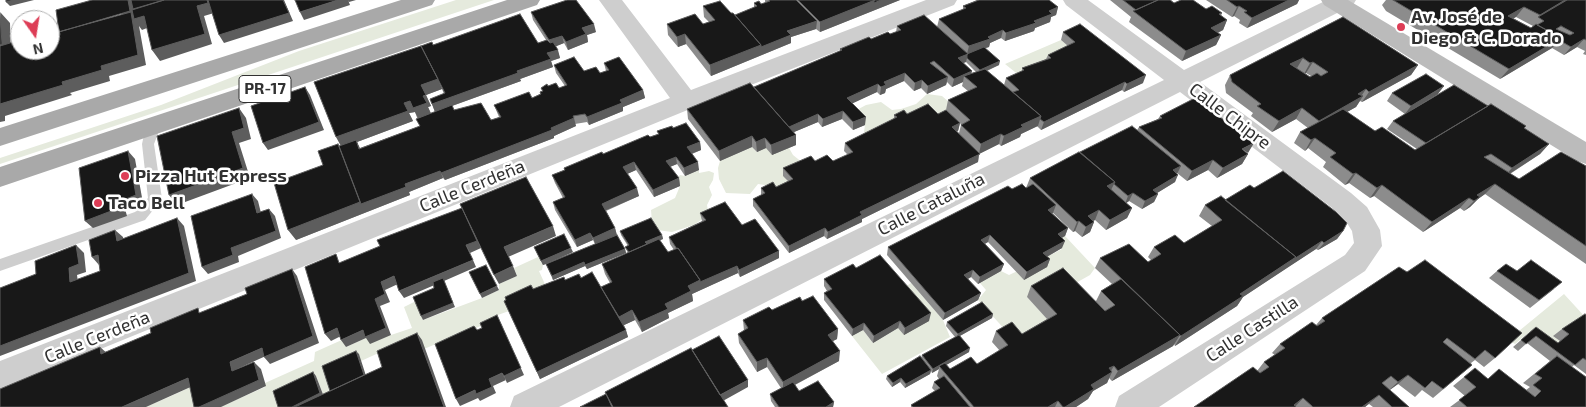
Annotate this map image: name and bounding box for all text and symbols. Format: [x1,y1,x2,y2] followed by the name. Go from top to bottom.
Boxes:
[1411,6,1562,48] place label: Av. José de Diego & C. Dorado
[10,10,60,60] north arrow
[1395,21,1407,33] marker: Av. José de Diego & C. Dorado
[31,40,45,59] text: N
[239,76,291,102] road number: PR-17
[1185,78,1275,154] street label: Calle Chipre
[416,155,528,217] street label: Calle Cerdeña
[135,165,287,187] place label: Pizza Hut Express
[874,168,988,240] street label: Calle Cataluña
[119,170,131,182] marker: Pizza Hut Express
[108,192,185,214] place label: Taco Bell
[92,197,104,209] marker: Taco Bell
[1202,291,1302,367] street label: Calle Castilla
[41,306,153,368] street label: Calle Cerdeña

